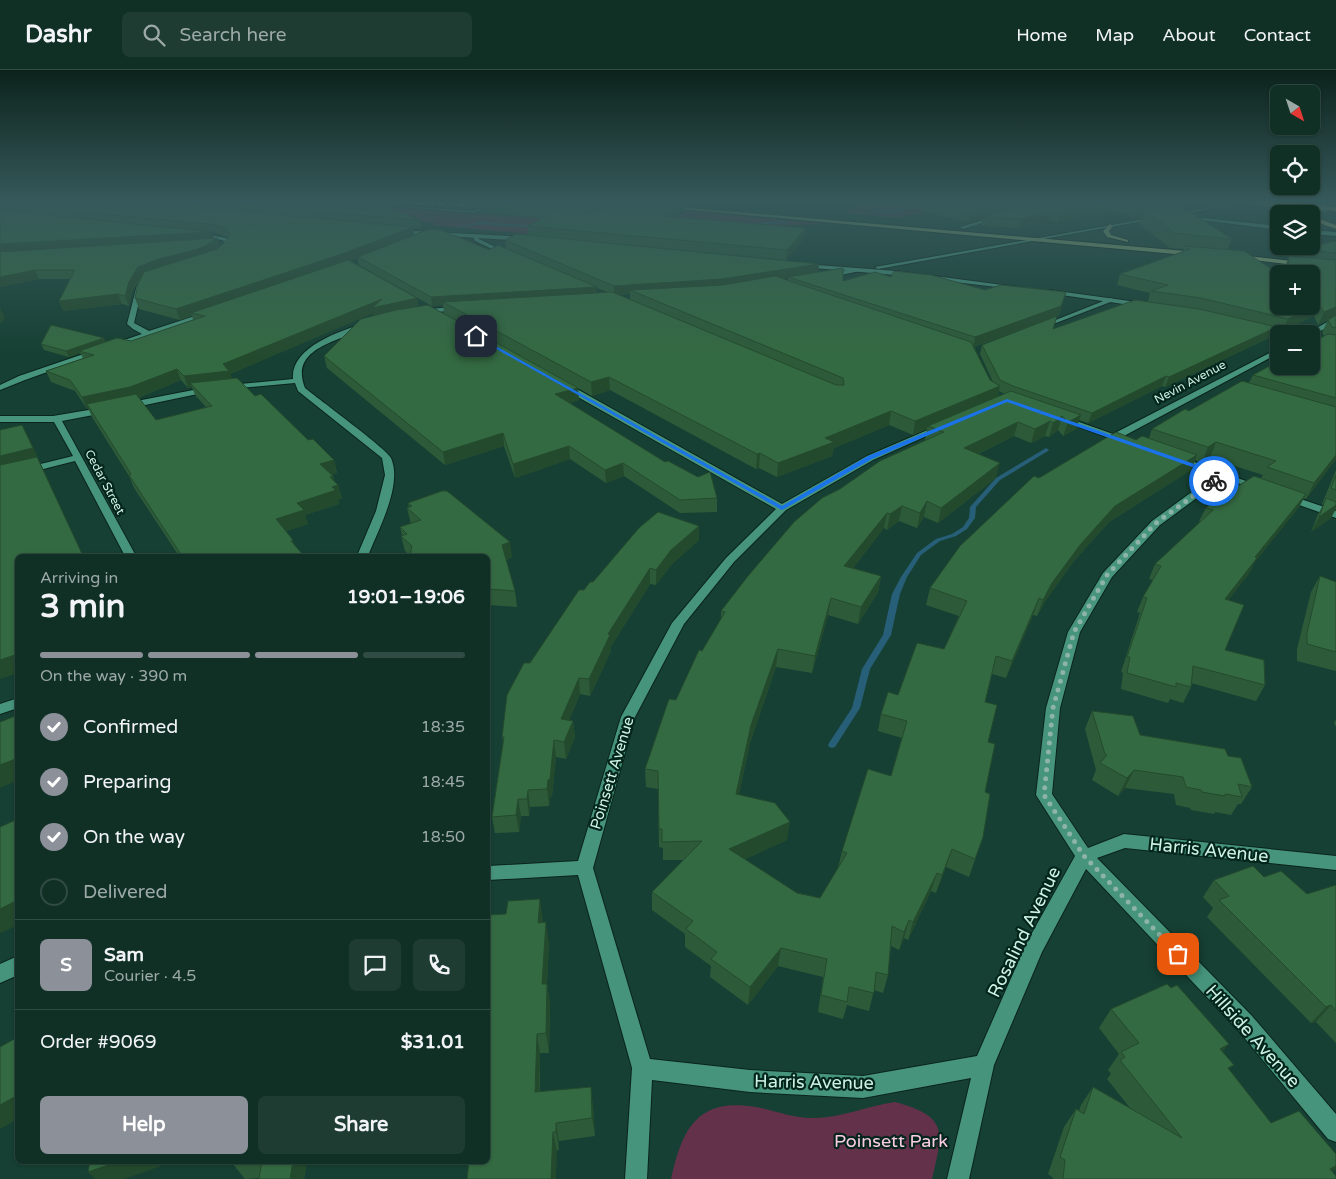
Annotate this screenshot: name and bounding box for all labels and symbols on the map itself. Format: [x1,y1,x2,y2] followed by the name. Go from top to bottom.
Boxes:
[1270,85,1320,135] north arrow
[455,315,497,357] pin
[1152,357,1228,407] street label: Nevin Avenue
[82,447,128,517] street label: Cedar Street
[1189,456,1239,506] courier
[586,715,638,831] street label: Poinsett Avenue
[1148,833,1270,867] street label: Harris Avenue
[983,863,1065,1001] street label: Rosalind Avenue
[1157,933,1199,975] pin
[1201,980,1305,1092] street label: Hillside Avenue
[754,1070,874,1094] street label: Harris Avenue
[834,1130,948,1152] park label: Poinsett Park

